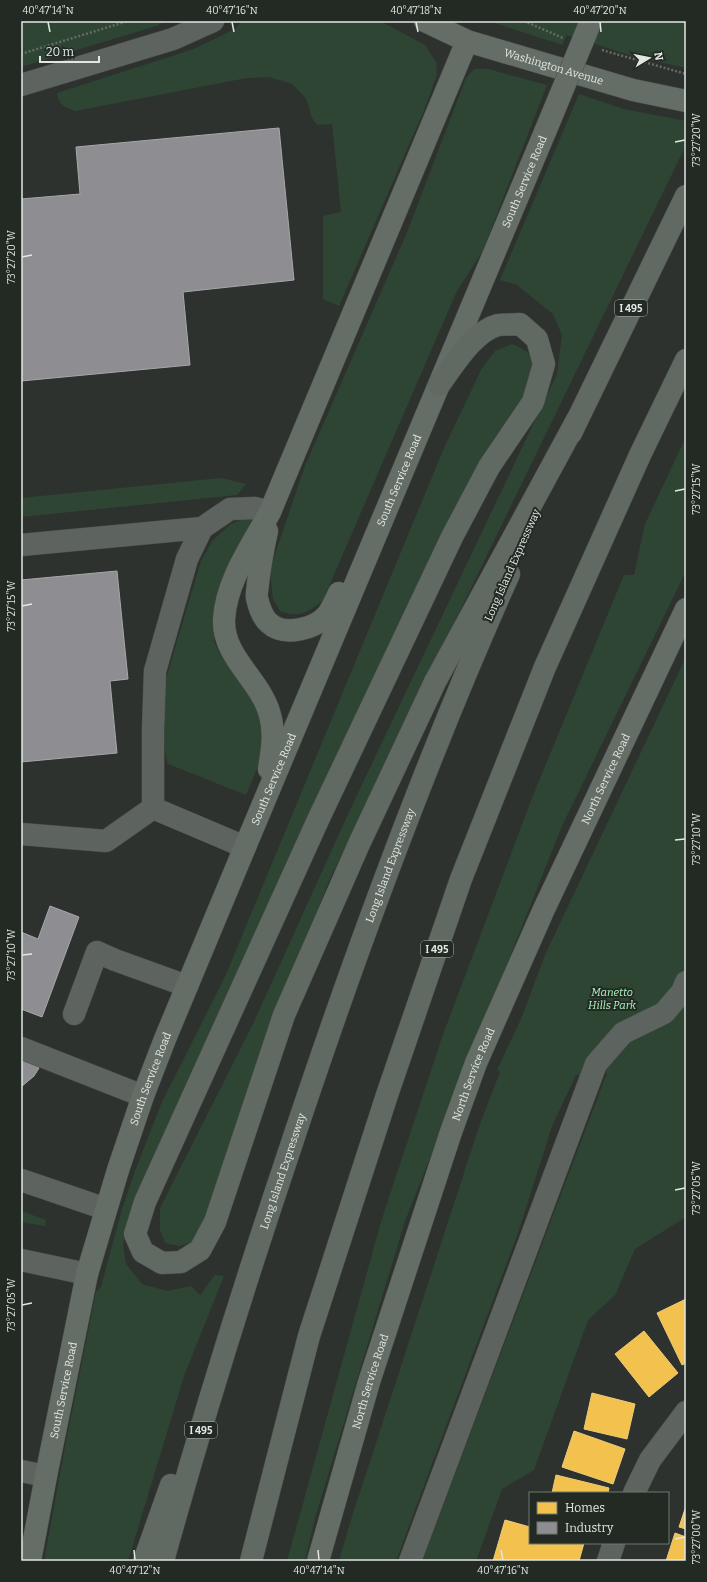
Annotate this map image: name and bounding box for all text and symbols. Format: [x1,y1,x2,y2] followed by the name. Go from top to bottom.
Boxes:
[22,5,74,17] text: 40°47'14"N
[206,5,258,17] text: 40°47'16"N
[390,5,442,17] text: 40°47'18"N
[573,5,627,17] text: 40°47'20"N
[40,38,99,64] scale bar
[629,38,669,78] north arrow
[46,45,75,59] text: 20 m
[502,46,605,88] street label: Washington Avenue
[651,51,666,62] text: N
[691,112,703,167] text: 73°27'20"W
[500,133,550,230] street label: South Service Road
[6,229,18,284] text: 73°27'20"W
[615,300,647,316] road number: I 495
[374,432,425,528] street label: South Service Road
[691,463,703,515] text: 73°27'15"W
[482,507,543,623] street label: Long Island Expressway
[6,580,18,632] text: 73°27'15"W
[249,731,299,827] street label: South Service Road
[579,731,633,826] street label: North Service Road
[363,806,418,925] street label: Long Island Expressway
[691,812,703,865] text: 73°27'10"W
[6,928,18,981] text: 73°27'10"W
[421,941,453,957] road number: I 495
[588,986,637,1012] park label: Manetto Hills Park
[450,1026,498,1123] street label: North Service Road
[128,1030,174,1127] street label: South Service Road
[258,1111,309,1231] street label: Long Island Expressway
[691,1160,703,1215] text: 73°27'05"W
[6,1277,18,1332] text: 73°27'05"W
[350,1332,391,1431] street label: North Service Road
[48,1340,80,1440] street label: South Service Road
[185,1422,217,1438] road number: I 495
[529,1492,669,1544] legend
[565,1501,605,1515] text: Homes
[691,1509,703,1564] text: 73°27'00"W
[565,1521,614,1535] text: Industry
[110,1565,160,1577] text: 40°47'12"N
[293,1565,345,1577] text: 40°47'14"N
[477,1565,529,1577] text: 40°47'16"N

